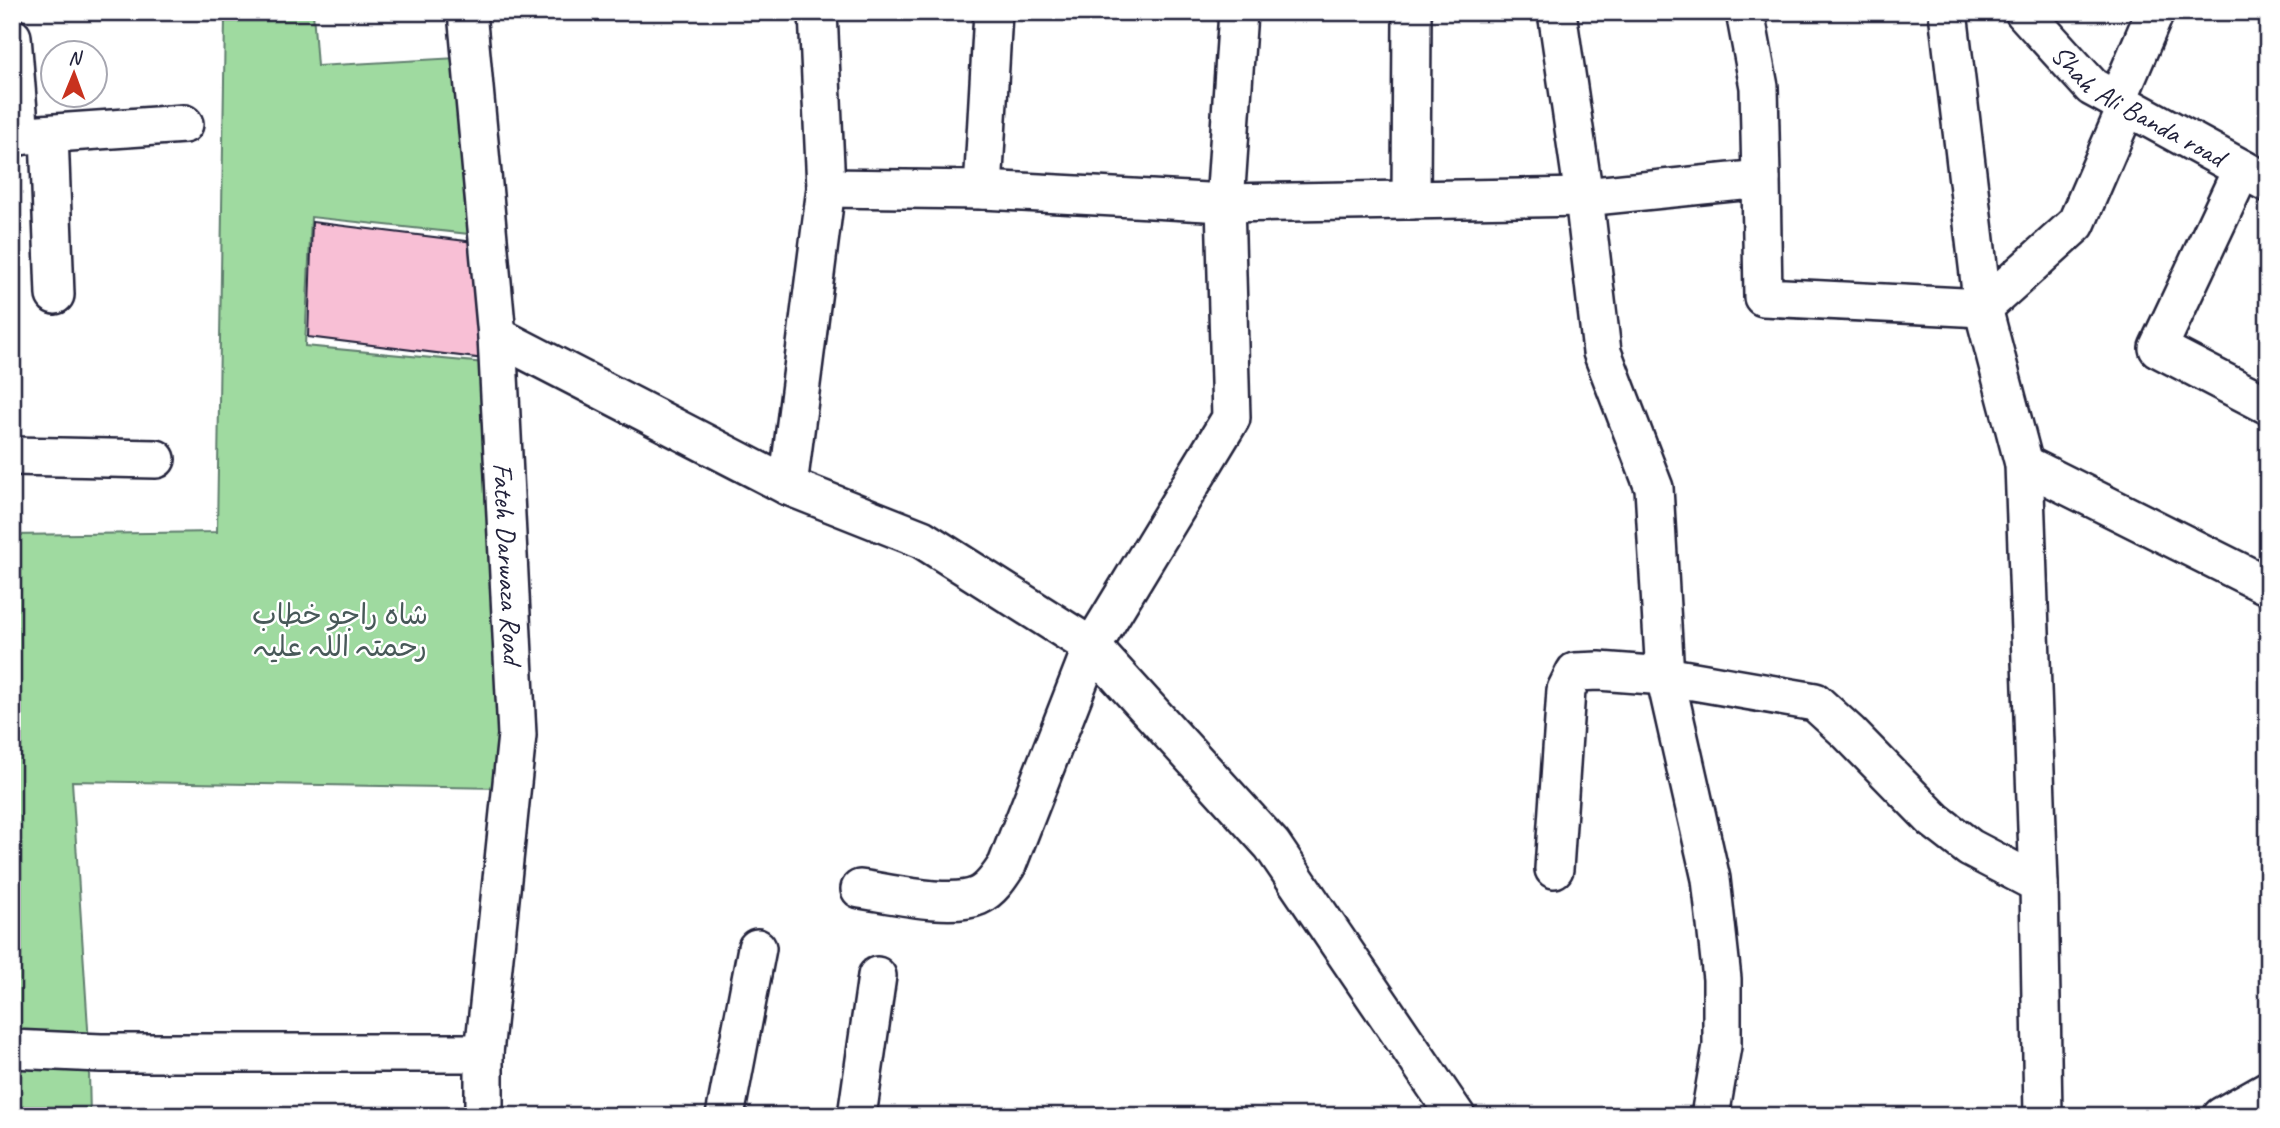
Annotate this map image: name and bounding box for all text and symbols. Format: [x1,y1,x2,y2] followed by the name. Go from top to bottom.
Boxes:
[2044,37,2235,176] street label: Shah Ali Banda road
[38,38,108,108] north arrow
[68,46,84,70] text: N
[485,462,531,669] street label: Fateh Darwaza Road
[252,597,428,664] park label: شاہ راجو خطاب رحمتہ اللہ علیہ

